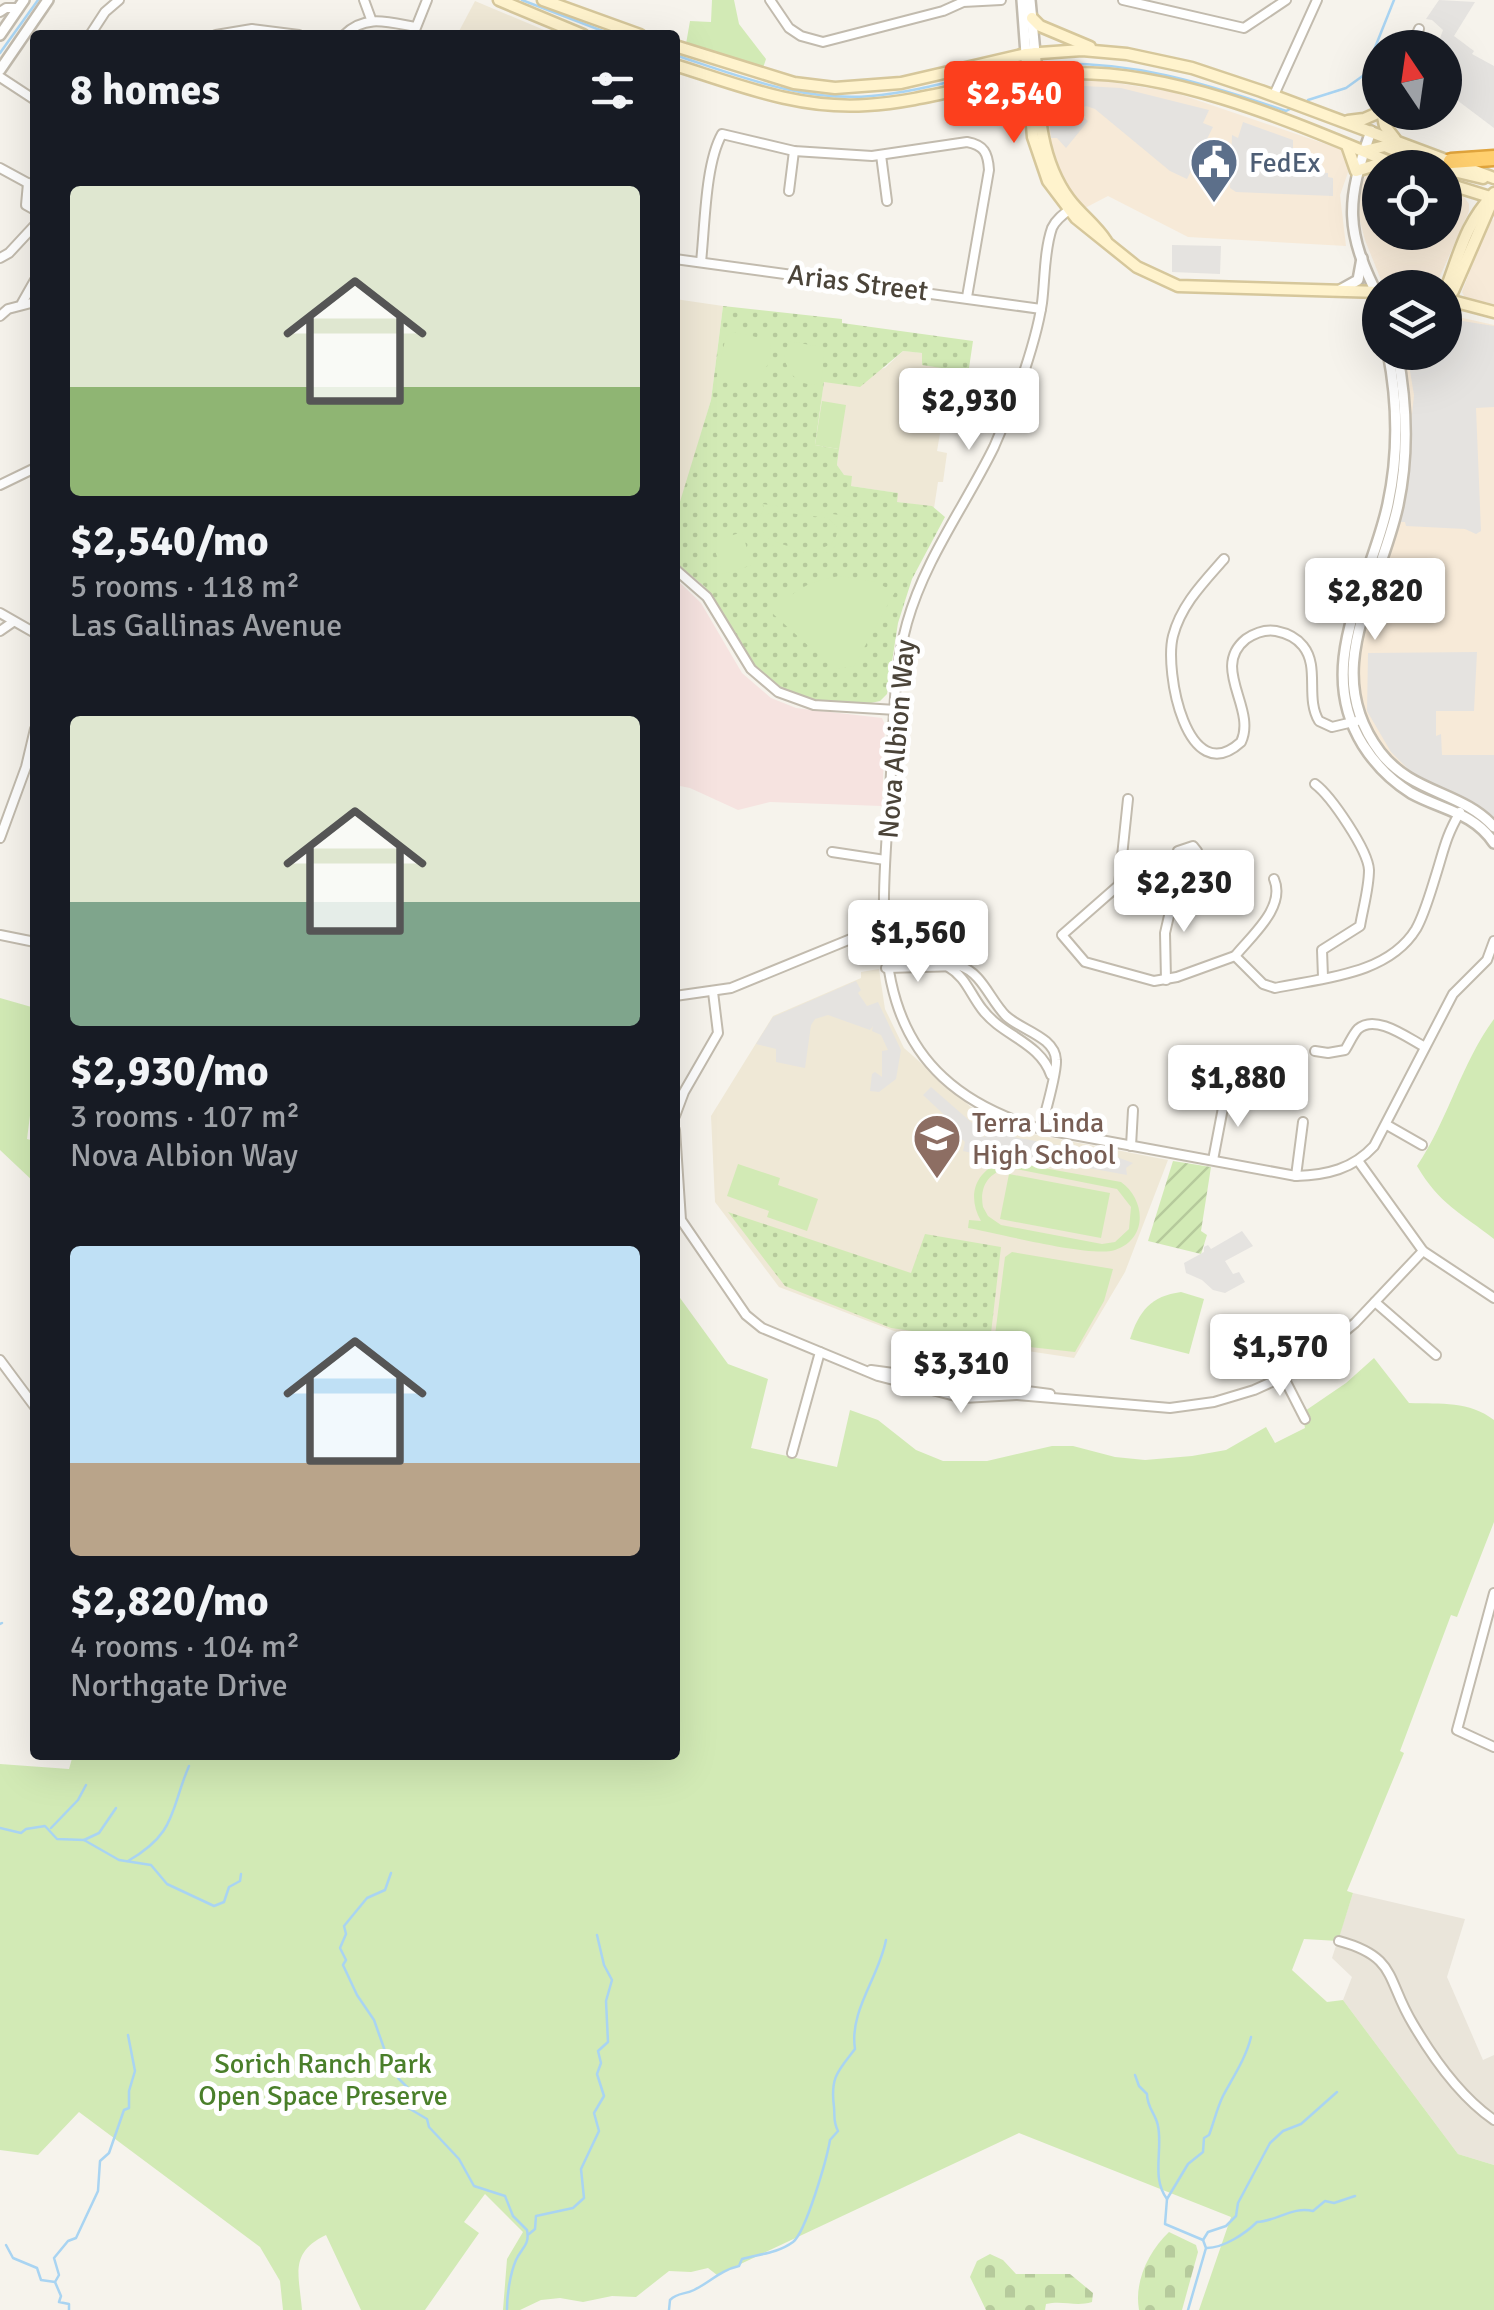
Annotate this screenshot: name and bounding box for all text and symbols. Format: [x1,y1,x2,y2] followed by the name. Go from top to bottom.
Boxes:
[1362,30,1462,130] north arrow
[1362,30,1462,370] map controls
[933,61,1095,146] pin: $2,540
[585,63,640,118] icon: filters
[70,65,220,116] text: 8 homes
[966,74,1062,113] text: $2,540
[1188,136,1240,204] public building icon: FedEx
[1249,146,1321,180] place label: FedEx
[1362,150,1462,250] button: locate
[265,251,445,431] icon: home
[786,258,930,308] street label: Arias Street
[1362,270,1462,370] button: layers
[888,368,1050,453] pin: $2,930
[921,381,1017,420] text: $2,930
[70,516,269,567] text: $2,540/mo
[1294,558,1456,643] pin: $2,820
[70,567,300,606] text: 5 rooms · 118 m²
[1327,571,1423,610] text: $2,820
[70,606,342,645] text: Las Gallinas Avenue
[871,638,923,840] street label: Nova Albion Way
[265,781,445,961] icon: home
[1103,850,1265,935] pin: $2,230
[1136,863,1232,902] text: $2,230
[837,900,999,985] pin: $1,560
[870,913,966,952] text: $1,560
[1157,1045,1319,1130] pin: $1,880
[70,1046,269,1097] text: $2,930/mo
[1190,1058,1286,1097] text: $1,880
[70,1097,300,1136] text: 3 rooms · 107 m²
[972,1106,1116,1172] place label: Terra Linda High School
[911,1112,963,1180] school or university icon: Terra Linda High School
[70,1136,298,1175] text: Nova Albion Way
[265,1311,445,1491] icon: home
[1199,1314,1361,1399] pin: $1,570
[1232,1327,1328,1366] text: $1,570
[880,1331,1042,1416] pin: $3,310
[913,1344,1009,1383] text: $3,310
[70,1576,269,1627] text: $2,820/mo
[70,1627,300,1666] text: 4 rooms · 104 m²
[70,1666,288,1705] text: Northgate Drive
[198,2047,448,2113] park label: Sorich Ranch Park Open Space Preserve

